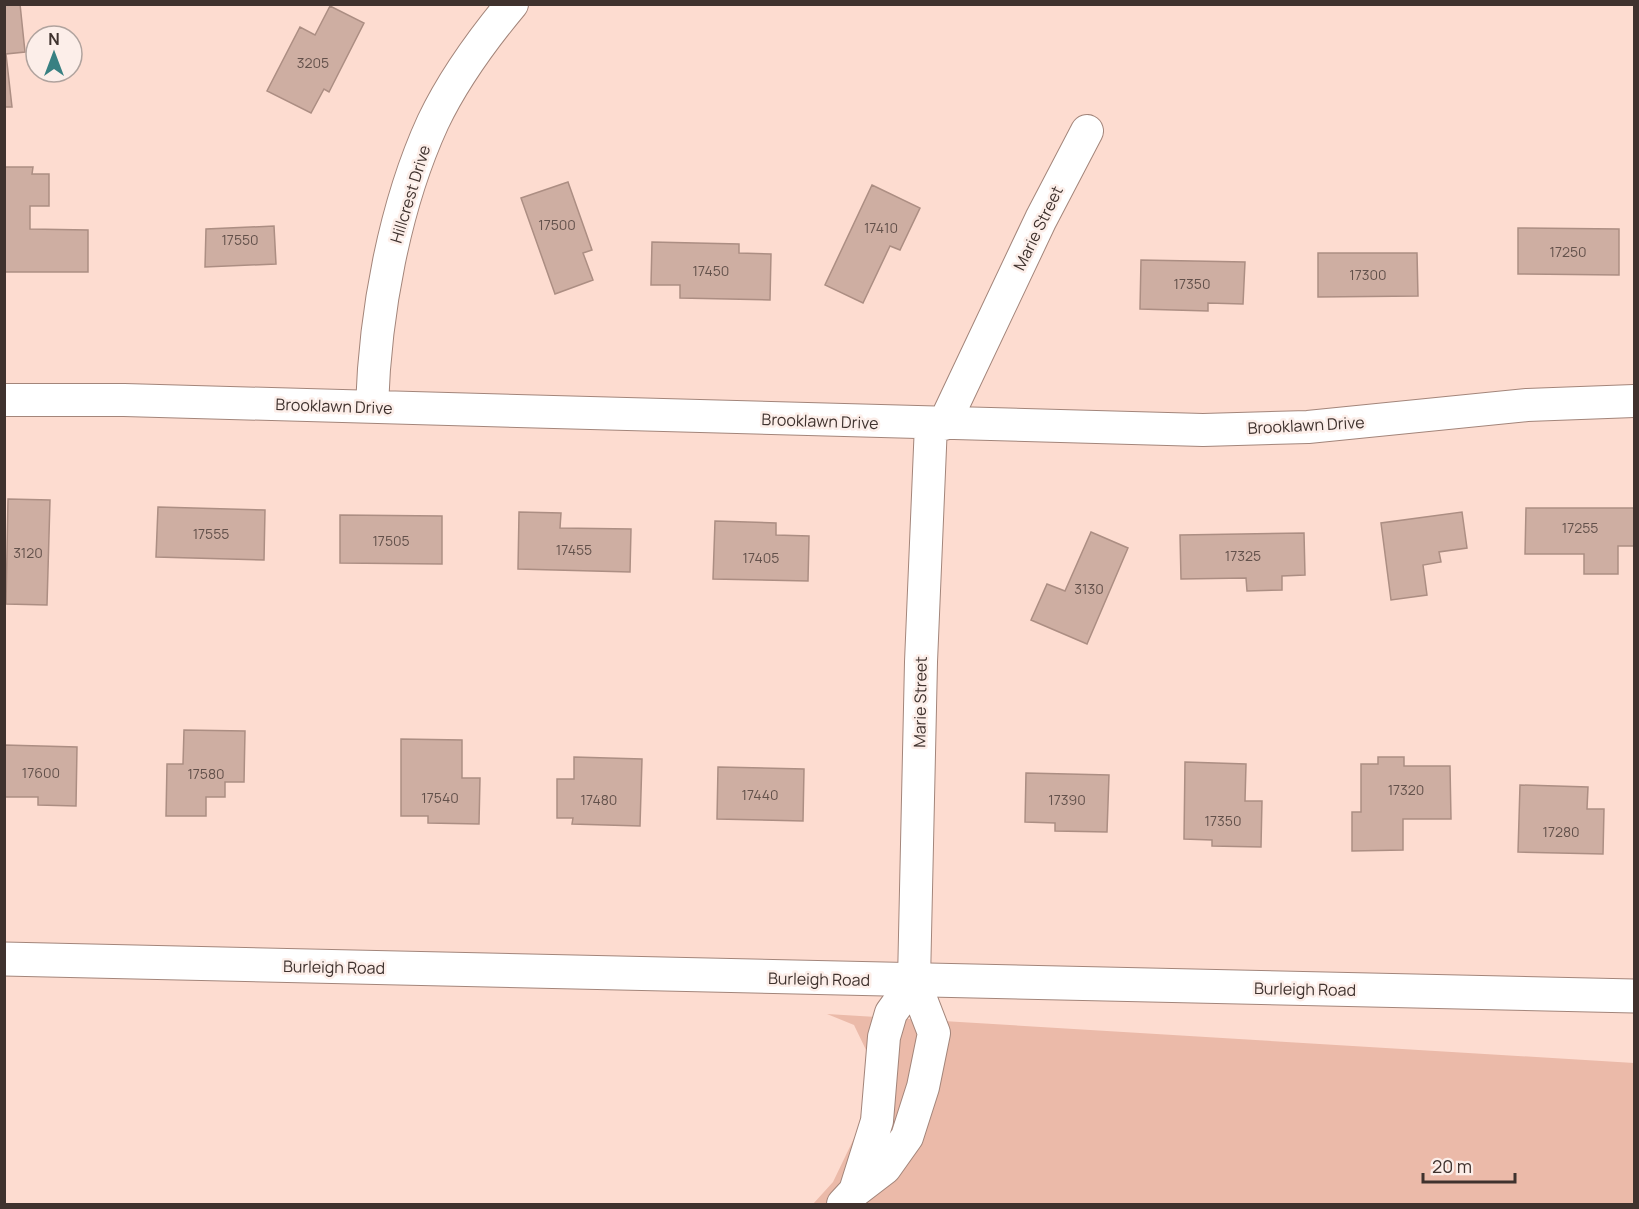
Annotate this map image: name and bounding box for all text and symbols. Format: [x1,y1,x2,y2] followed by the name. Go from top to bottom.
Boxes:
[24,24,84,84] north arrow
[48,28,60,50] text: N
[297,53,329,72] house number: 3205
[385,142,435,246] street label: Hillcrest Drive
[1008,182,1068,274] street label: Marie Street
[538,215,576,234] house number: 17500
[864,218,898,237] house number: 17410
[221,230,259,249] house number: 17550
[1549,242,1587,261] house number: 17250
[693,261,729,280] house number: 17450
[1349,265,1387,284] house number: 17300
[1174,274,1210,293] house number: 17350
[275,393,393,419] street label: Brooklawn Drive
[761,408,879,434] street label: Brooklawn Drive
[1247,411,1365,439] street label: Brooklawn Drive
[1562,518,1598,537] house number: 17255
[193,524,229,543] house number: 17555
[372,531,410,550] house number: 17505
[556,540,592,559] house number: 17455
[13,543,43,562] house number: 3120
[1225,546,1261,565] house number: 17325
[743,548,779,567] house number: 17405
[1074,579,1104,598] house number: 3130
[908,656,932,748] street label: Marie Street
[22,763,60,782] house number: 17600
[187,764,225,783] house number: 17580
[1388,780,1424,799] house number: 17320
[741,785,779,804] house number: 17440
[421,788,459,807] house number: 17540
[581,790,617,809] house number: 17480
[1048,790,1086,809] house number: 17390
[1205,811,1241,830] house number: 17350
[1542,822,1580,841] house number: 17280
[283,955,385,979] street label: Burleigh Road
[768,967,870,991] street label: Burleigh Road
[1254,977,1356,1001] street label: Burleigh Road
[1423,1146,1514,1184] scale bar
[1432,1154,1472,1178] text: 20 m

